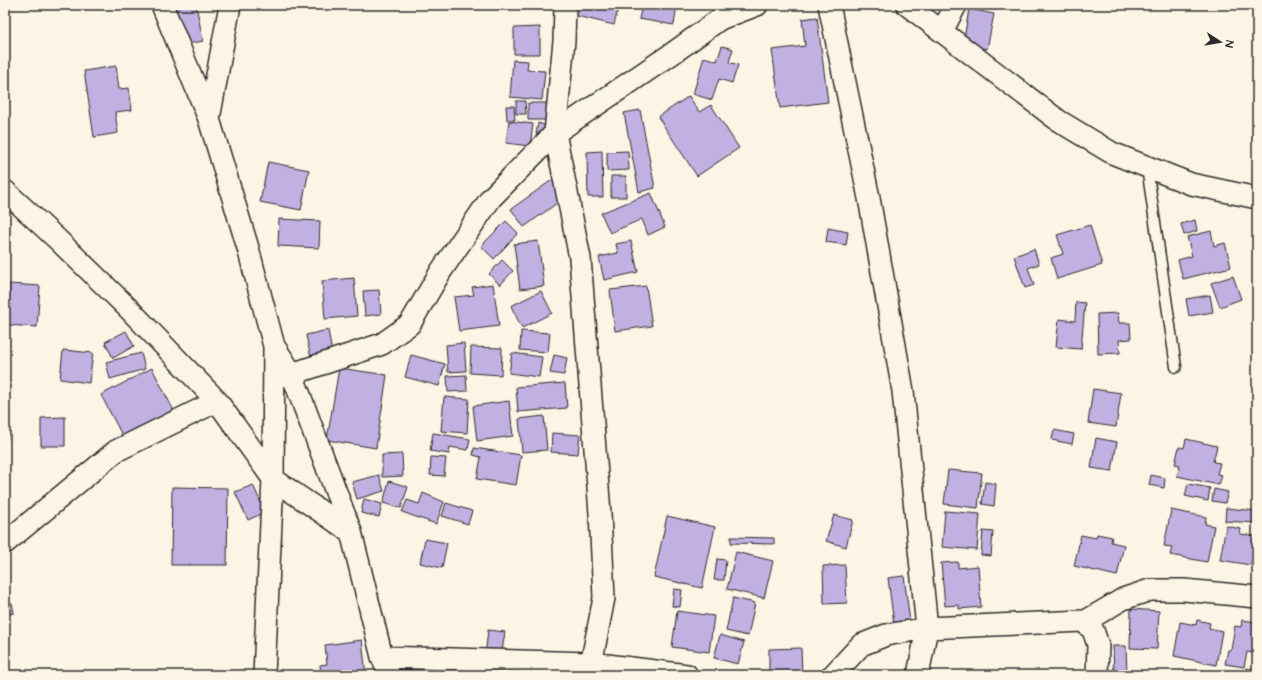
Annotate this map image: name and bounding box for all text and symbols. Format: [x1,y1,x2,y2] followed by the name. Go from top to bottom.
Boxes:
[1200,22,1240,62] north arrow
[1221,39,1237,49] text: N

